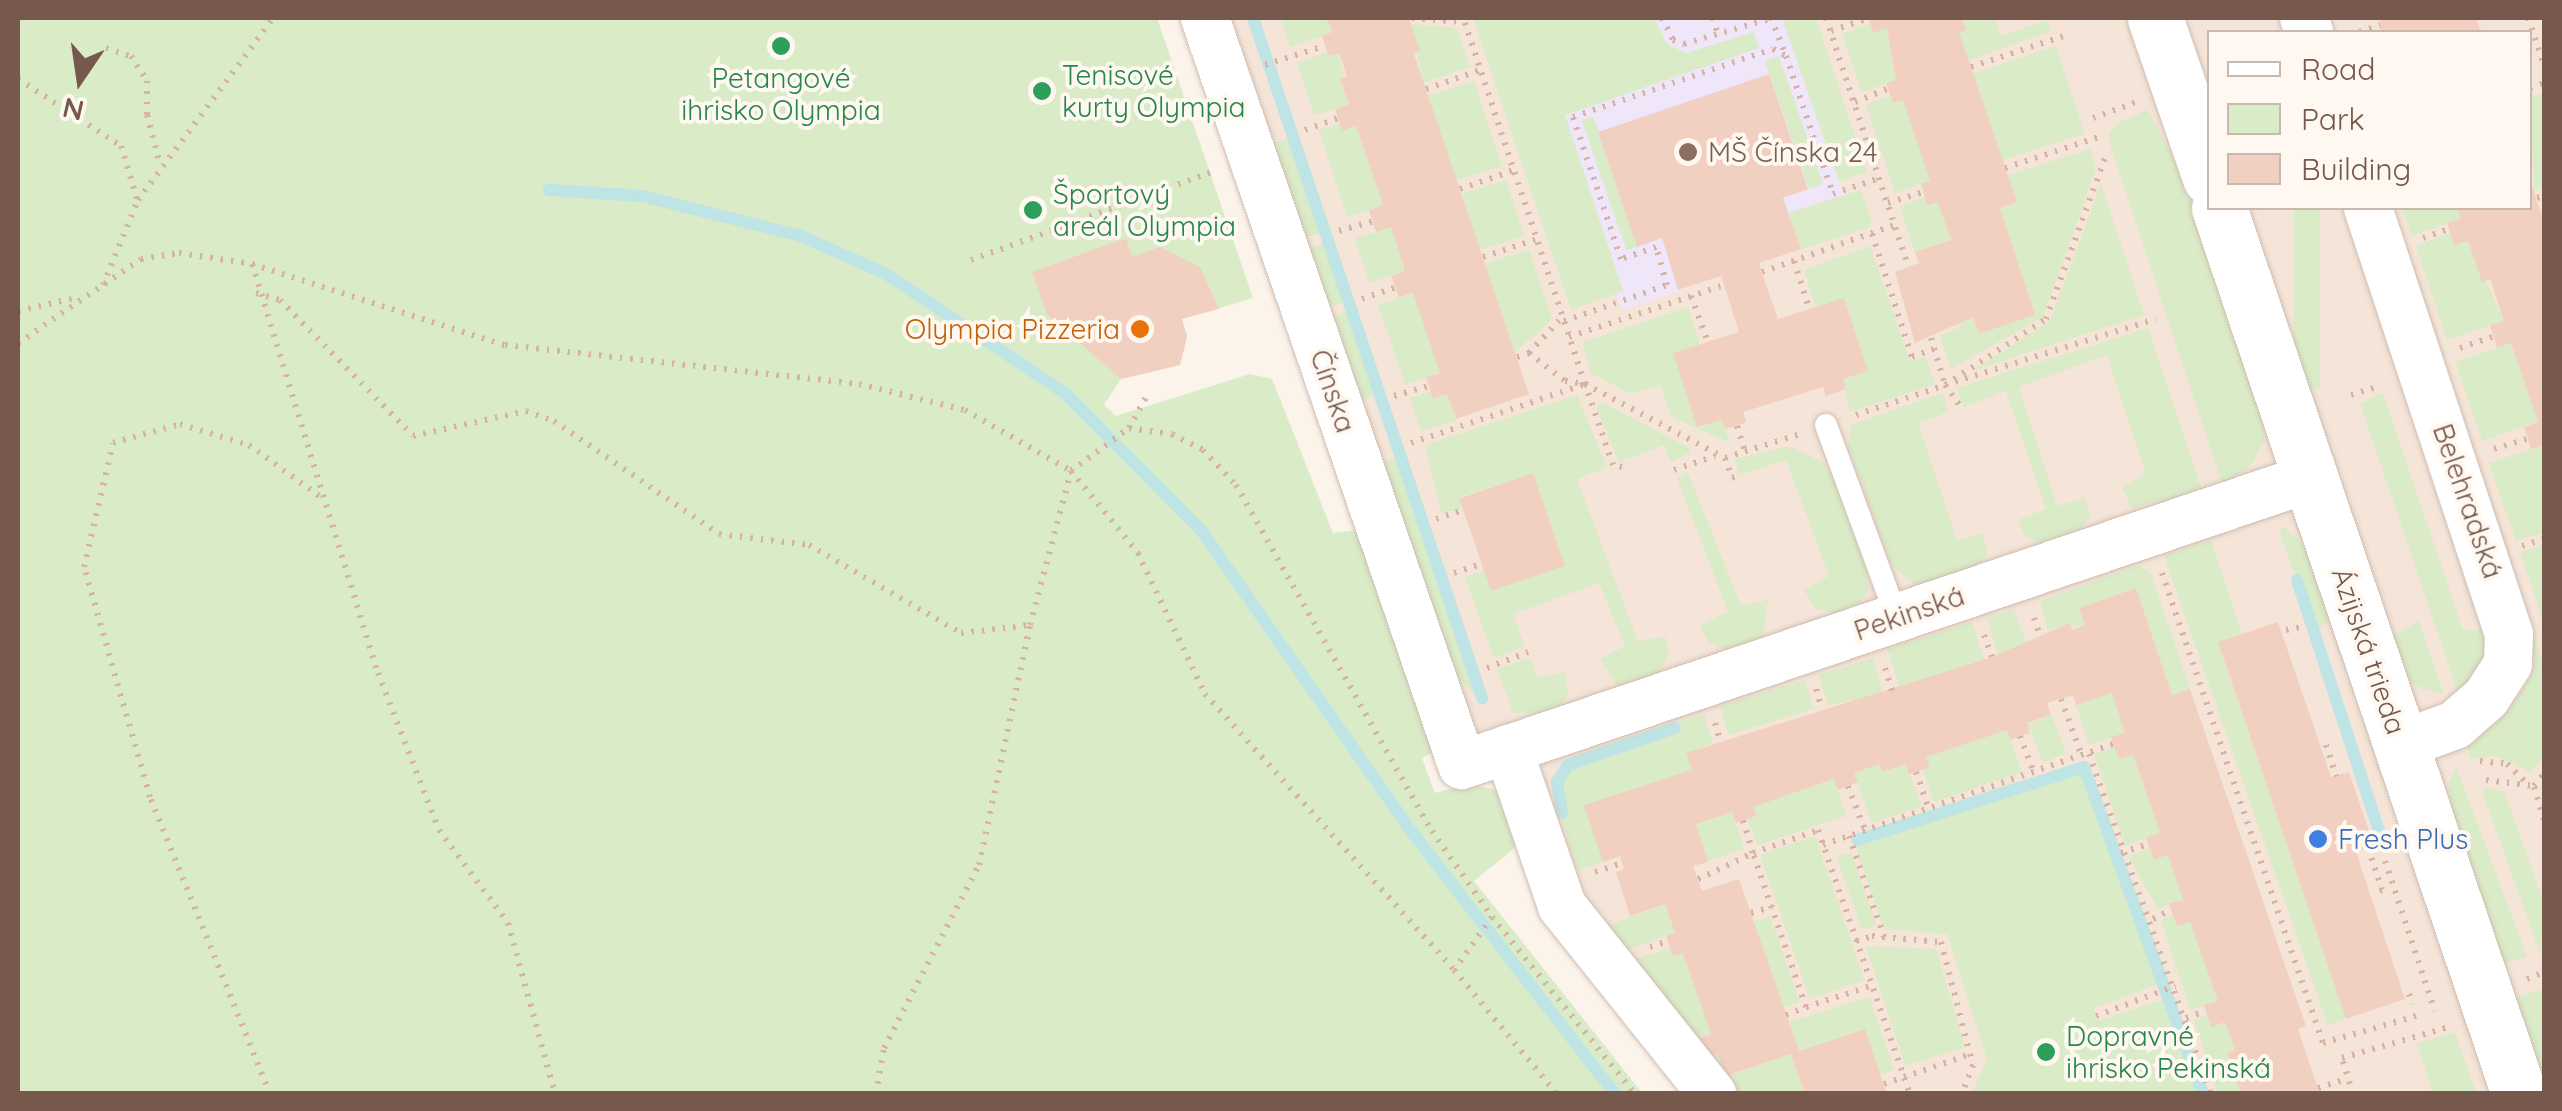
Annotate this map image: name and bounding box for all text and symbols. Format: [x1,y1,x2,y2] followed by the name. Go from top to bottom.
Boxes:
[30,30,130,130] north arrow
[2207,30,2532,210] legend
[770,35,792,57] marker: Petangové ihrisko Olympia
[2301,50,2375,88] text: Road
[1062,58,1245,124] place label: Tenisové kurty Olympia
[681,61,881,127] place label: Petangové ihrisko Olympia
[1031,80,1053,102] marker: Tenisové kurty Olympia
[59,90,87,129] text: N
[2301,100,2365,138] text: Park
[1708,135,1877,169] place label: MŠ Čínska 24
[1677,141,1699,163] marker: MŠ Čínska 24
[2301,150,2411,188] text: Building
[1053,177,1236,243] place label: Športový areál Olympia
[1022,199,1044,221] marker: Športový areál Olympia
[905,312,1120,346] place label: Olympia Pizzeria
[1129,318,1151,340] marker: Olympia Pizzeria
[1303,345,1363,437] street label: Čínska
[2426,419,2510,583] street label: Belehradská
[2325,563,2413,739] street label: Ázijská trieda
[1849,579,1969,647] street label: Pekinská
[2338,822,2468,856] place label: Fresh Plus
[2307,828,2329,850] marker: Fresh Plus
[2066,1019,2271,1085] place label: Dopravné ihrisko Pekinská
[2035,1041,2057,1063] marker: Dopravné ihrisko Pekinská

